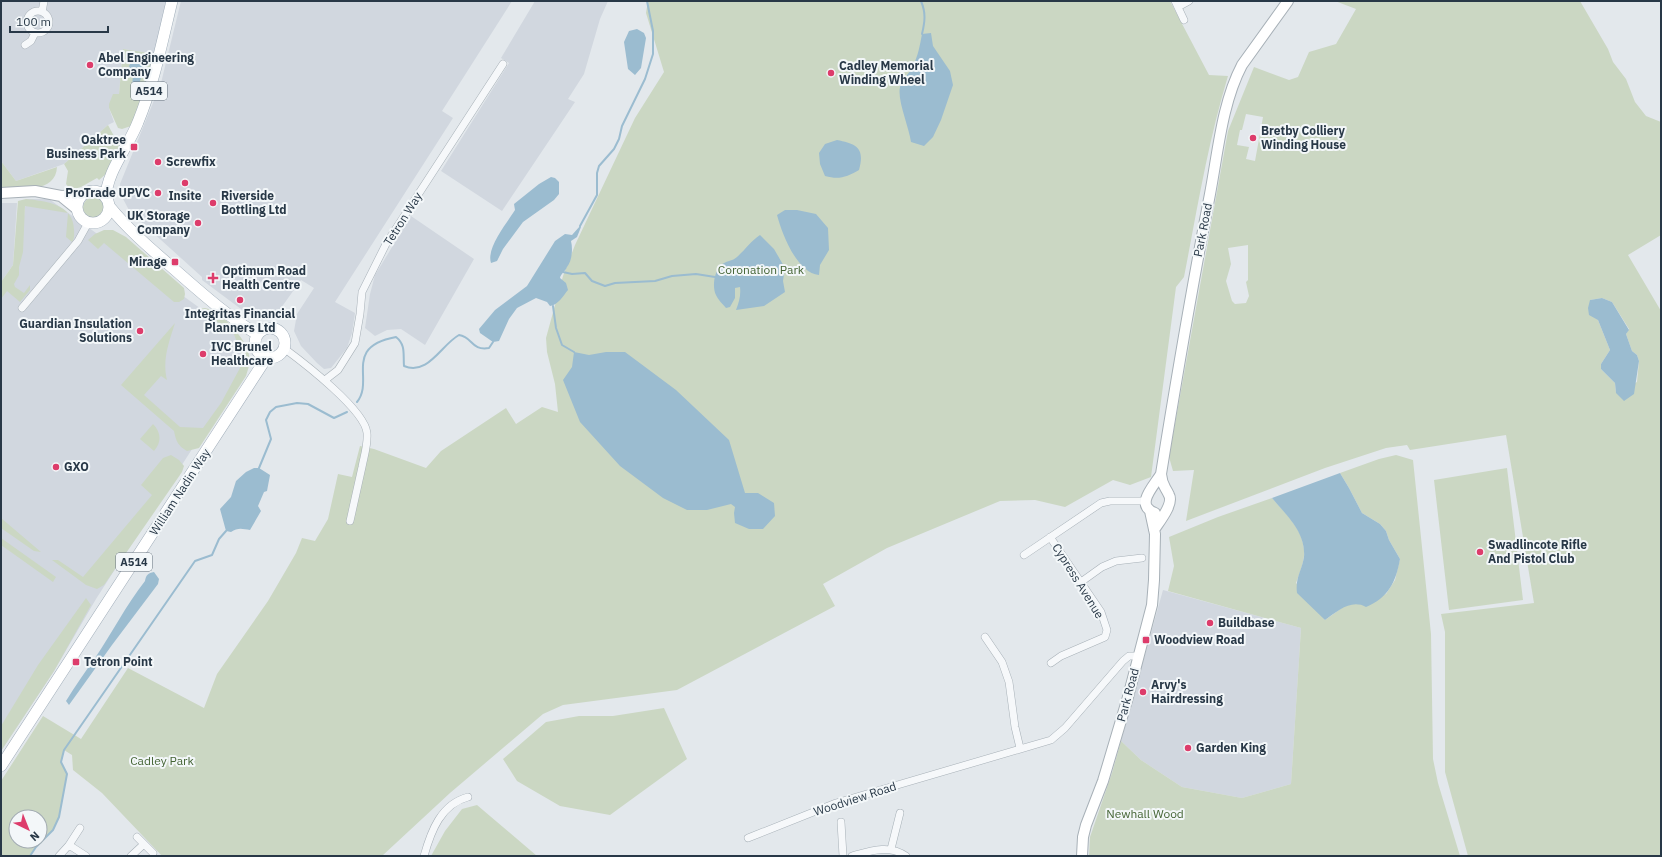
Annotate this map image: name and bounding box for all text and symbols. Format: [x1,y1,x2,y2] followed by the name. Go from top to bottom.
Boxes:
[10,8,108,34] scale bar
[16,14,51,29] text: 100 m
[98,50,194,79] place label: Abel Engineering Company
[839,58,934,87] place label: Cadley Memorial Winding Wheel
[85,60,95,70] marker: Abel Engineering Company
[826,68,836,78] marker: Cadley Memorial Winding Wheel
[131,82,167,100] road number: A514
[1261,123,1346,152] place label: Bretby Colliery Winding House
[46,132,126,161] place label: Oaktree Business Park
[1248,133,1258,143] marker: Bretby Colliery Winding House
[129,142,139,152] marker: Oaktree Business Park
[166,154,216,169] place label: Screwfix
[153,157,163,167] marker: Screwfix
[180,178,190,188] marker: Insite
[65,185,150,200] place label: ProTrade UPVC
[153,188,163,198] marker: ProTrade UPVC
[168,188,202,203] place label: Insite
[221,188,286,217] place label: Riverside Bottling Ltd
[380,189,425,248] street label: Tetron Way
[208,198,218,208] marker: Riverside Bottling Ltd
[1190,202,1215,258] street label: Park Road
[127,208,191,237] place label: UK Storage Company
[193,218,203,228] marker: UK Storage Company
[129,254,167,269] place label: Mirage
[170,257,180,267] marker: Mirage
[718,262,805,277] park label: Coronation Park
[222,263,306,292] place label: Optimum Road Health Centre
[207,272,219,284] marker: Optimum Road Health Centre
[235,295,245,305] marker: Integritas Financial Planners Ltd
[185,306,296,335] place label: Integritas Financial Planners Ltd
[19,316,132,345] place label: Guardian Insulation Solutions
[135,326,145,336] marker: Guardian Insulation Solutions
[211,339,273,368] place label: IVC Brunel Healthcare
[198,349,208,359] marker: IVC Brunel Healthcare
[146,446,213,538] street label: William Nadin Way
[64,459,89,474] place label: GXO
[51,462,61,472] marker: GXO
[1488,537,1587,566] place label: Swadlincote Rifle And Pistol Club
[1049,540,1108,621] street label: Cypress Avenue
[1475,547,1485,557] marker: Swadlincote Rifle And Pistol Club
[116,553,152,571] road number: A514
[1218,615,1275,630] place label: Buildbase
[1205,618,1215,628] marker: Buildbase
[1154,632,1245,647] place label: Woodview Road
[1141,635,1151,645] marker: Woodview Road
[84,654,153,669] place label: Tetron Point
[71,657,81,667] marker: Tetron Point
[1113,667,1142,723] street label: Park Road
[1151,677,1223,706] place label: Arvy's Hairdressing
[1138,687,1148,697] marker: Arvy's Hairdressing
[1196,740,1266,755] place label: Garden King
[1183,743,1193,753] marker: Garden King
[130,753,195,768] park label: Cadley Park
[812,778,898,819] street label: Woodview Road
[1106,806,1184,821] park label: Newhall Wood
[8,809,48,849] north arrow
[27,828,43,844] text: N

